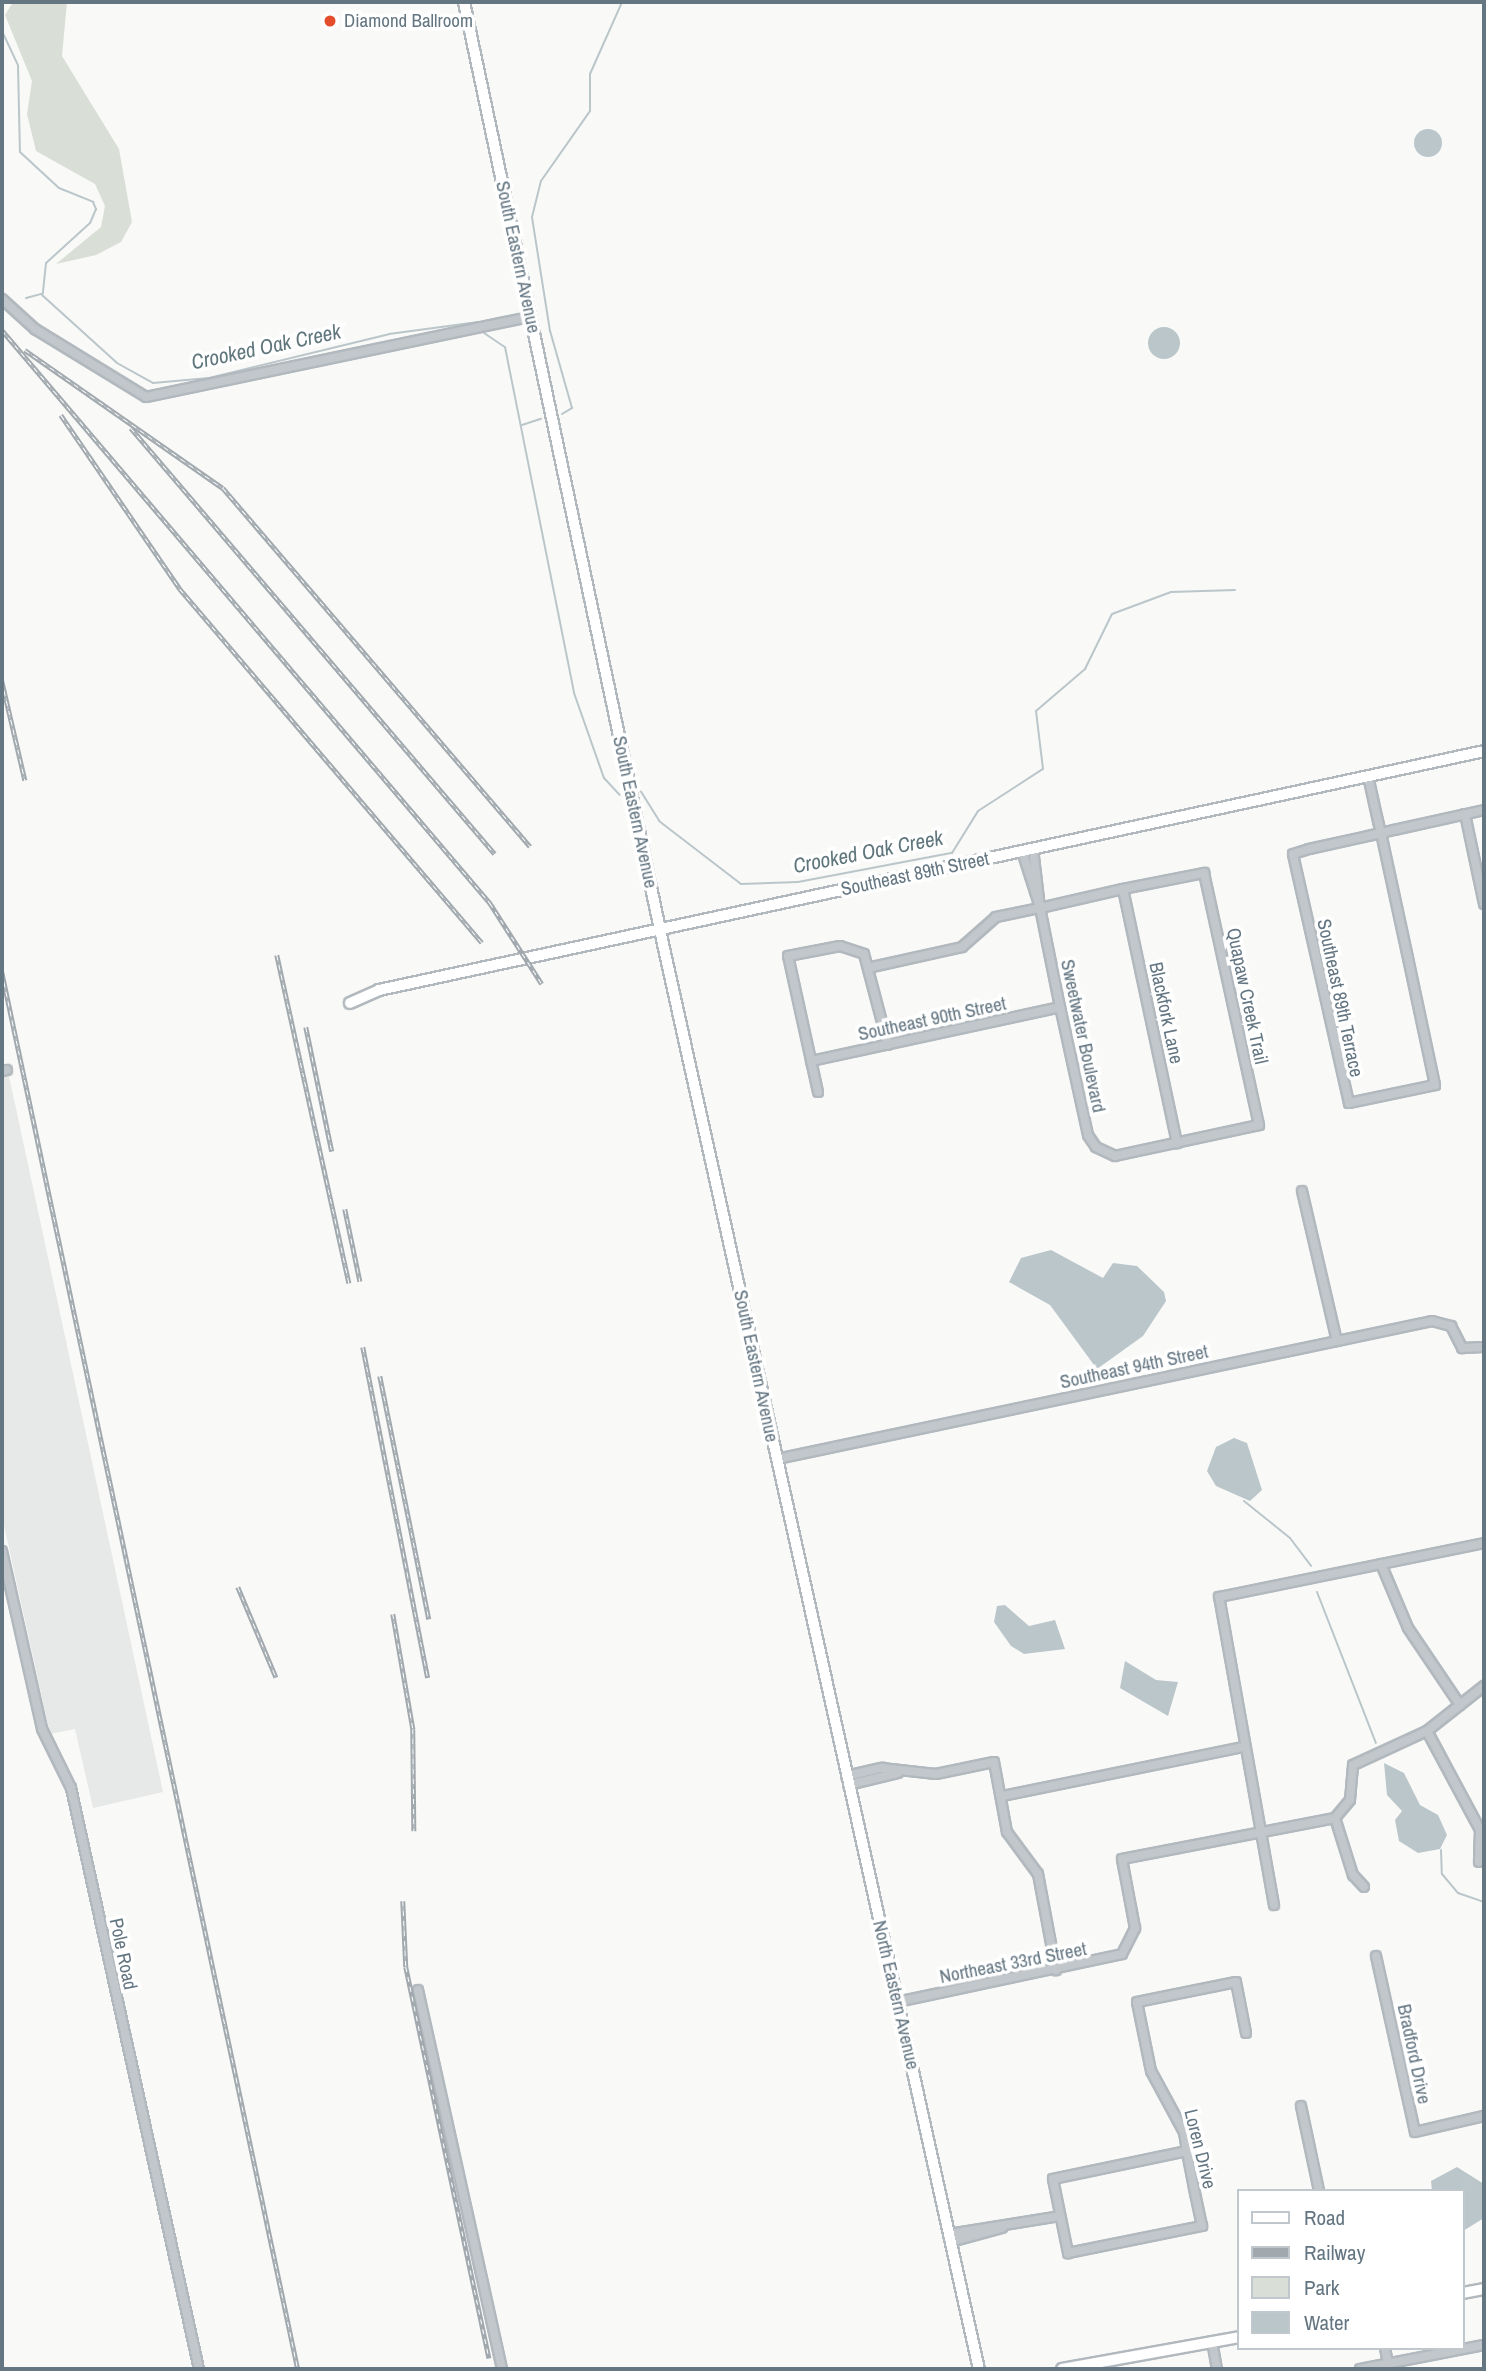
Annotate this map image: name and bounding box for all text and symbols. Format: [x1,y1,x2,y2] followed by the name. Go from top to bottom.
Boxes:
[344,10,473,32] place label: Diamond Ballroom
[322,13,338,29] marker: Diamond Ballroom
[491,179,545,335] street label: South Eastern Avenue
[189,319,343,375] water label: Crooked Oak Creek
[608,734,662,890] street label: South Eastern Avenue
[791,825,945,879] water label: Crooked Oak Creek
[839,847,991,901] street label: Southeast 89th Street
[1312,917,1368,1079] street label: Southeast 89th Terrace
[1221,926,1273,1066] street label: Quapaw Creek Trail
[1056,957,1110,1115] street label: Sweetwater Boulevard
[1144,960,1188,1066] street label: Blackfork Lane
[856,992,1008,1046] street label: Southeast 90th Street
[729,1288,783,1444] street label: South Eastern Avenue
[1058,1340,1210,1394] street label: Southeast 94th Street
[104,1916,142,1992] street label: Pole Road
[868,1918,924,2072] street label: North Eastern Avenue
[938,1938,1088,1988] street label: Northeast 33rd Street
[1392,2002,1436,2106] street label: Bradford Drive
[1179,2107,1221,2191] street label: Loren Drive
[1238,2189,1465,2350] legend
[1304,2203,1345,2232] text: Road
[1304,2238,1365,2267] text: Railway
[1304,2273,1339,2302] text: Park
[1304,2308,1349,2337] text: Water

